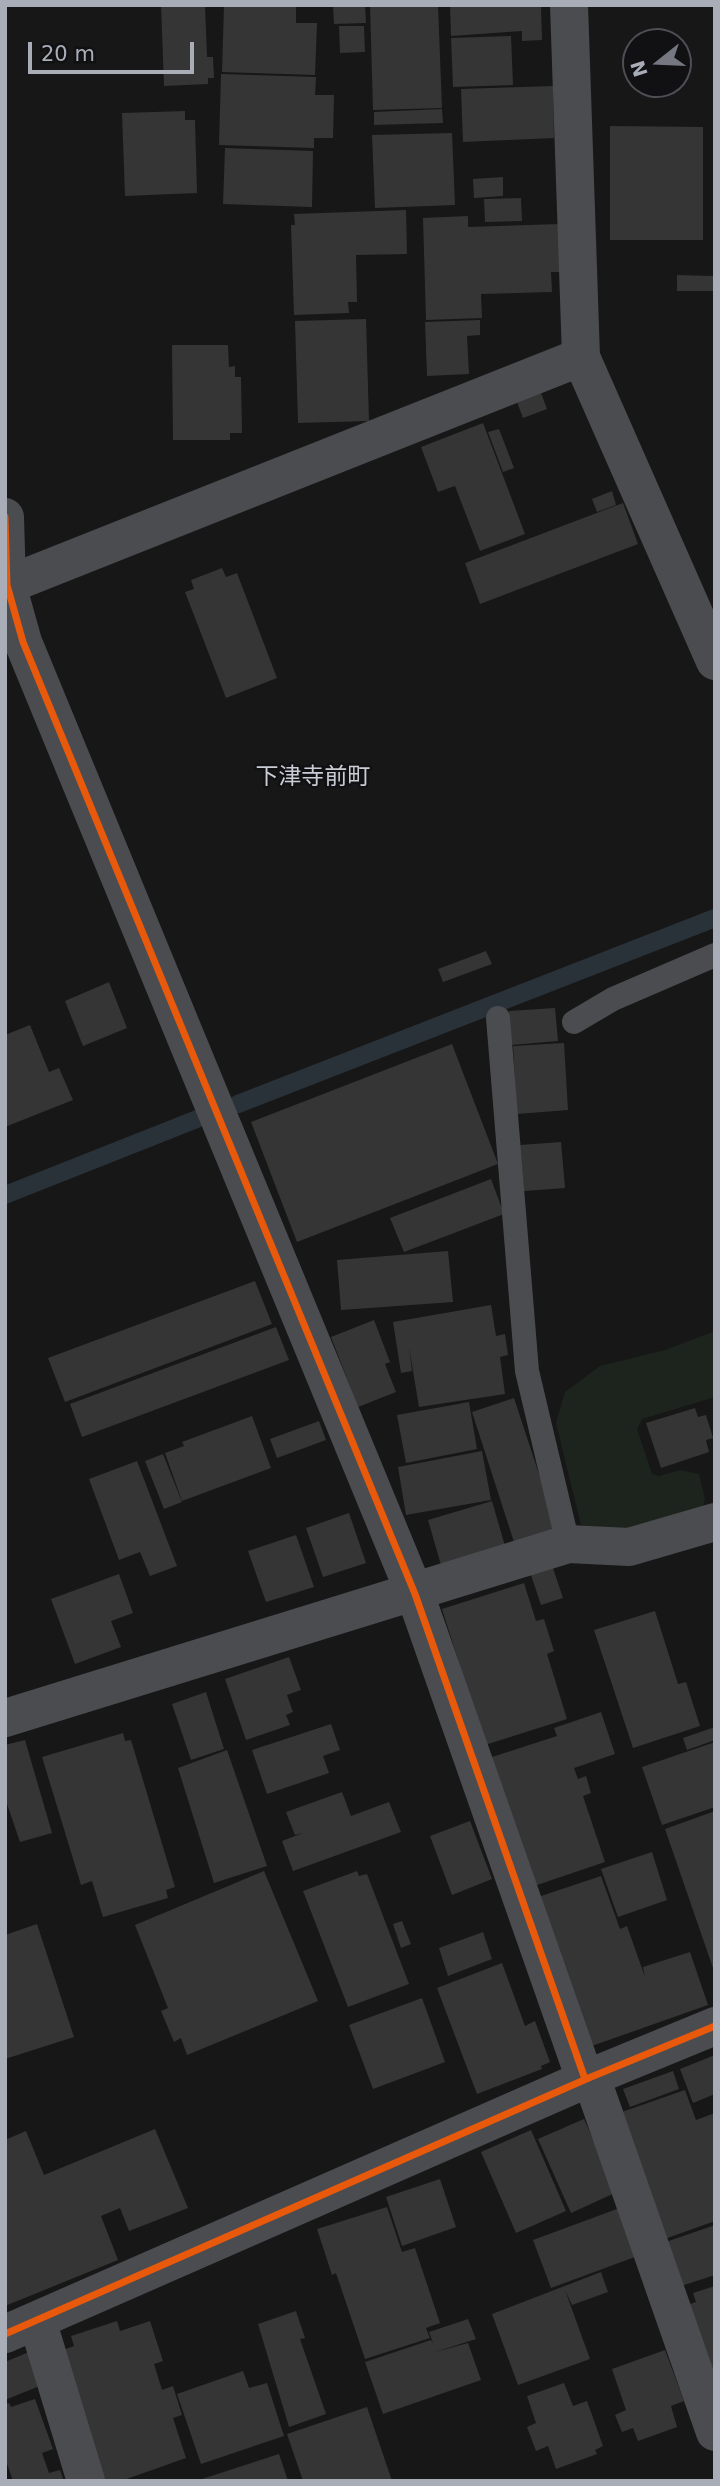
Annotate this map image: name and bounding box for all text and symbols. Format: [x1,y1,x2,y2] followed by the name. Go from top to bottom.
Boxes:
[32,28,198,72] scale bar
[622,28,692,98] north arrow
[41,42,95,66] text: 20 m
[626,58,652,80] text: N
[256,764,370,792] district label: 下津寺前町

